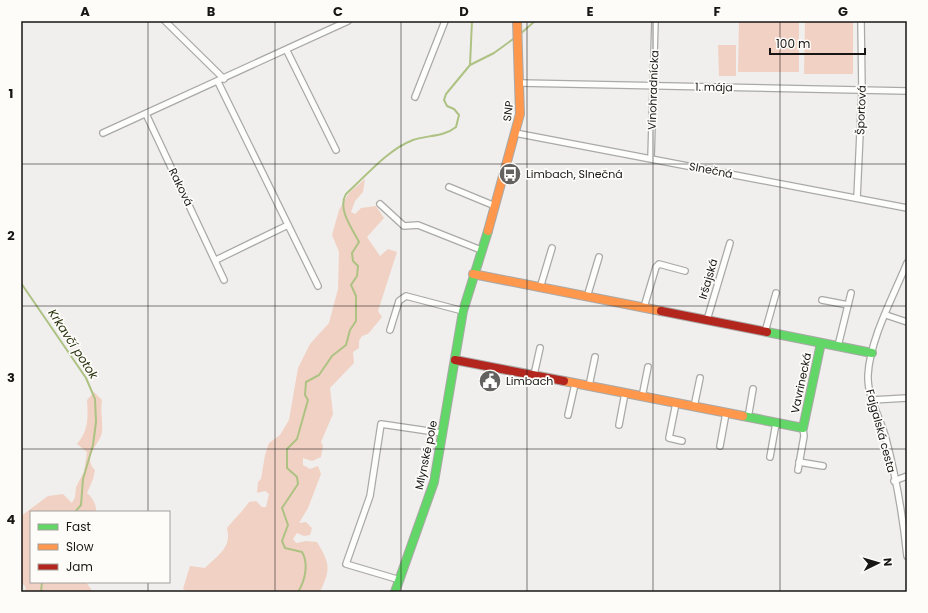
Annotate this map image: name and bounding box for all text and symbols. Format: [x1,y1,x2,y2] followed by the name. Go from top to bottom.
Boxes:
[80,2,90,21] text: A
[207,2,216,21] text: B
[333,2,343,21] text: C
[459,2,469,21] text: D
[586,2,594,21] text: E
[713,2,721,21] text: F
[838,2,848,21] text: G
[770,30,865,56] scale bar
[776,35,810,52] text: 100 m
[644,50,662,130] street label: Vinohradnícka
[695,79,733,95] street label: 1. mája
[9,84,13,103] text: 1
[852,85,870,135] street label: Športová
[499,100,517,122] street label: SNP
[688,158,734,182] street label: Slnečná
[497,161,523,187] bus stop icon: Limbach, Slnečná
[165,165,197,209] street label: Raková
[526,166,623,182] place label: Limbach, Slnečná
[7,226,15,245] text: 2
[695,257,721,301] street label: Iršajská
[44,305,103,383] water label: Krkavčí potok
[787,351,815,415] street label: Vavrinecká
[7,368,15,387] text: 3
[477,368,503,394] public building icon: Limbach
[506,373,553,389] place label: Limbach
[862,388,900,474] street label: Fajgalská cesta
[411,419,441,491] street label: Mlynské pole
[7,510,16,529] text: 4
[30,511,170,583] legend
[66,518,91,535] text: Fast
[66,538,94,555] text: Slow
[858,543,898,583] north arrow
[880,557,896,567] text: N
[66,558,93,575] text: Jam

